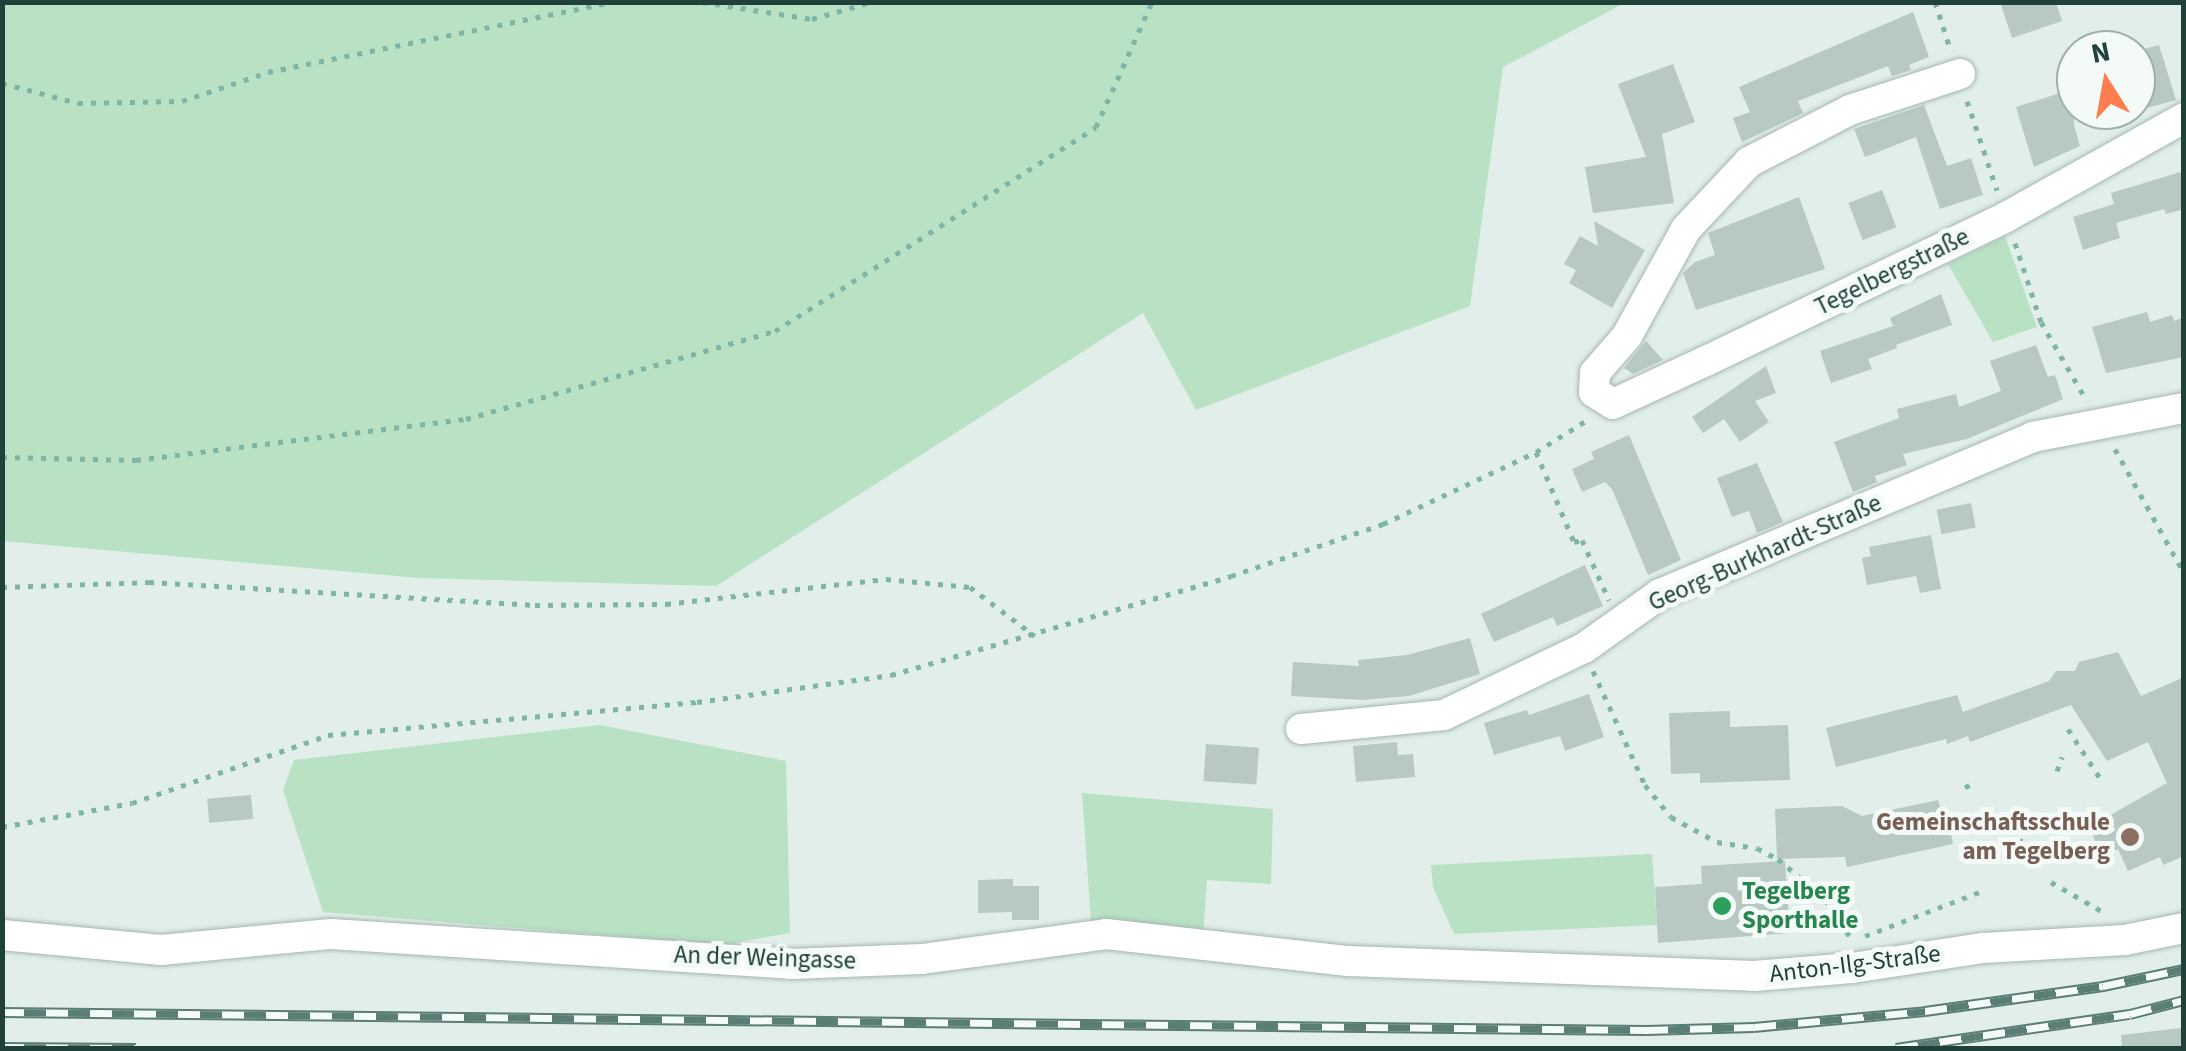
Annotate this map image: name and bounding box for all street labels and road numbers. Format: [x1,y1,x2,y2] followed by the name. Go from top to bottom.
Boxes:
[1810,222,1974,322] street label: Tegelbergstraße
[1644,488,1886,618] street label: Georg-Burkhardt-Straße
[1768,939,1942,989] street label: Anton-Ilg-Straße
[673,940,857,976] street label: An der Weingasse

